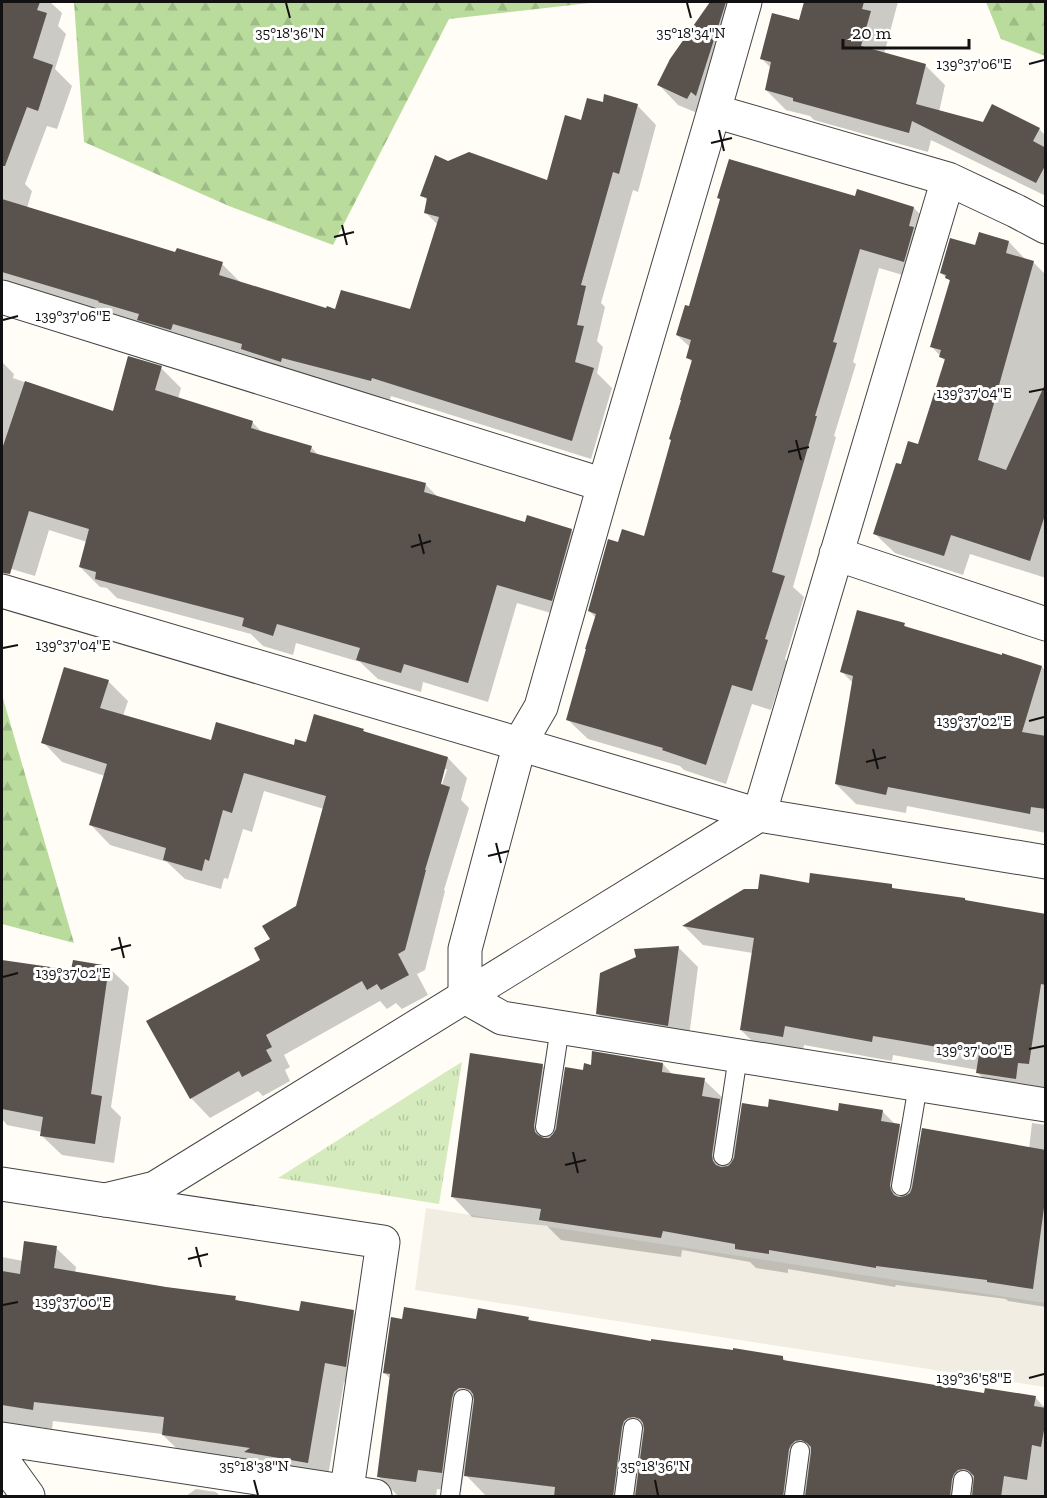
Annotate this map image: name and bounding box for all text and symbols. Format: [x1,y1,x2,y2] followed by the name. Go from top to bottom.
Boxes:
[843,12,969,50] scale bar
[852,22,892,44] text: 20 m
[255,24,325,42] text: 35°18'36"N
[656,24,726,42] text: 35°18'34"N
[936,55,1012,73] text: 139°37'06"E
[35,307,111,325] text: 139°37'06"E
[936,384,1012,402] text: 139°37'04"E
[35,636,111,654] text: 139°37'04"E
[936,712,1012,730] text: 139°37'02"E
[35,964,111,982] text: 139°37'02"E
[936,1041,1012,1059] text: 139°37'00"E
[35,1293,111,1311] text: 139°37'00"E
[936,1369,1012,1387] text: 139°36'58"E
[219,1457,289,1475] text: 35°18'38"N
[620,1457,690,1475] text: 35°18'36"N

